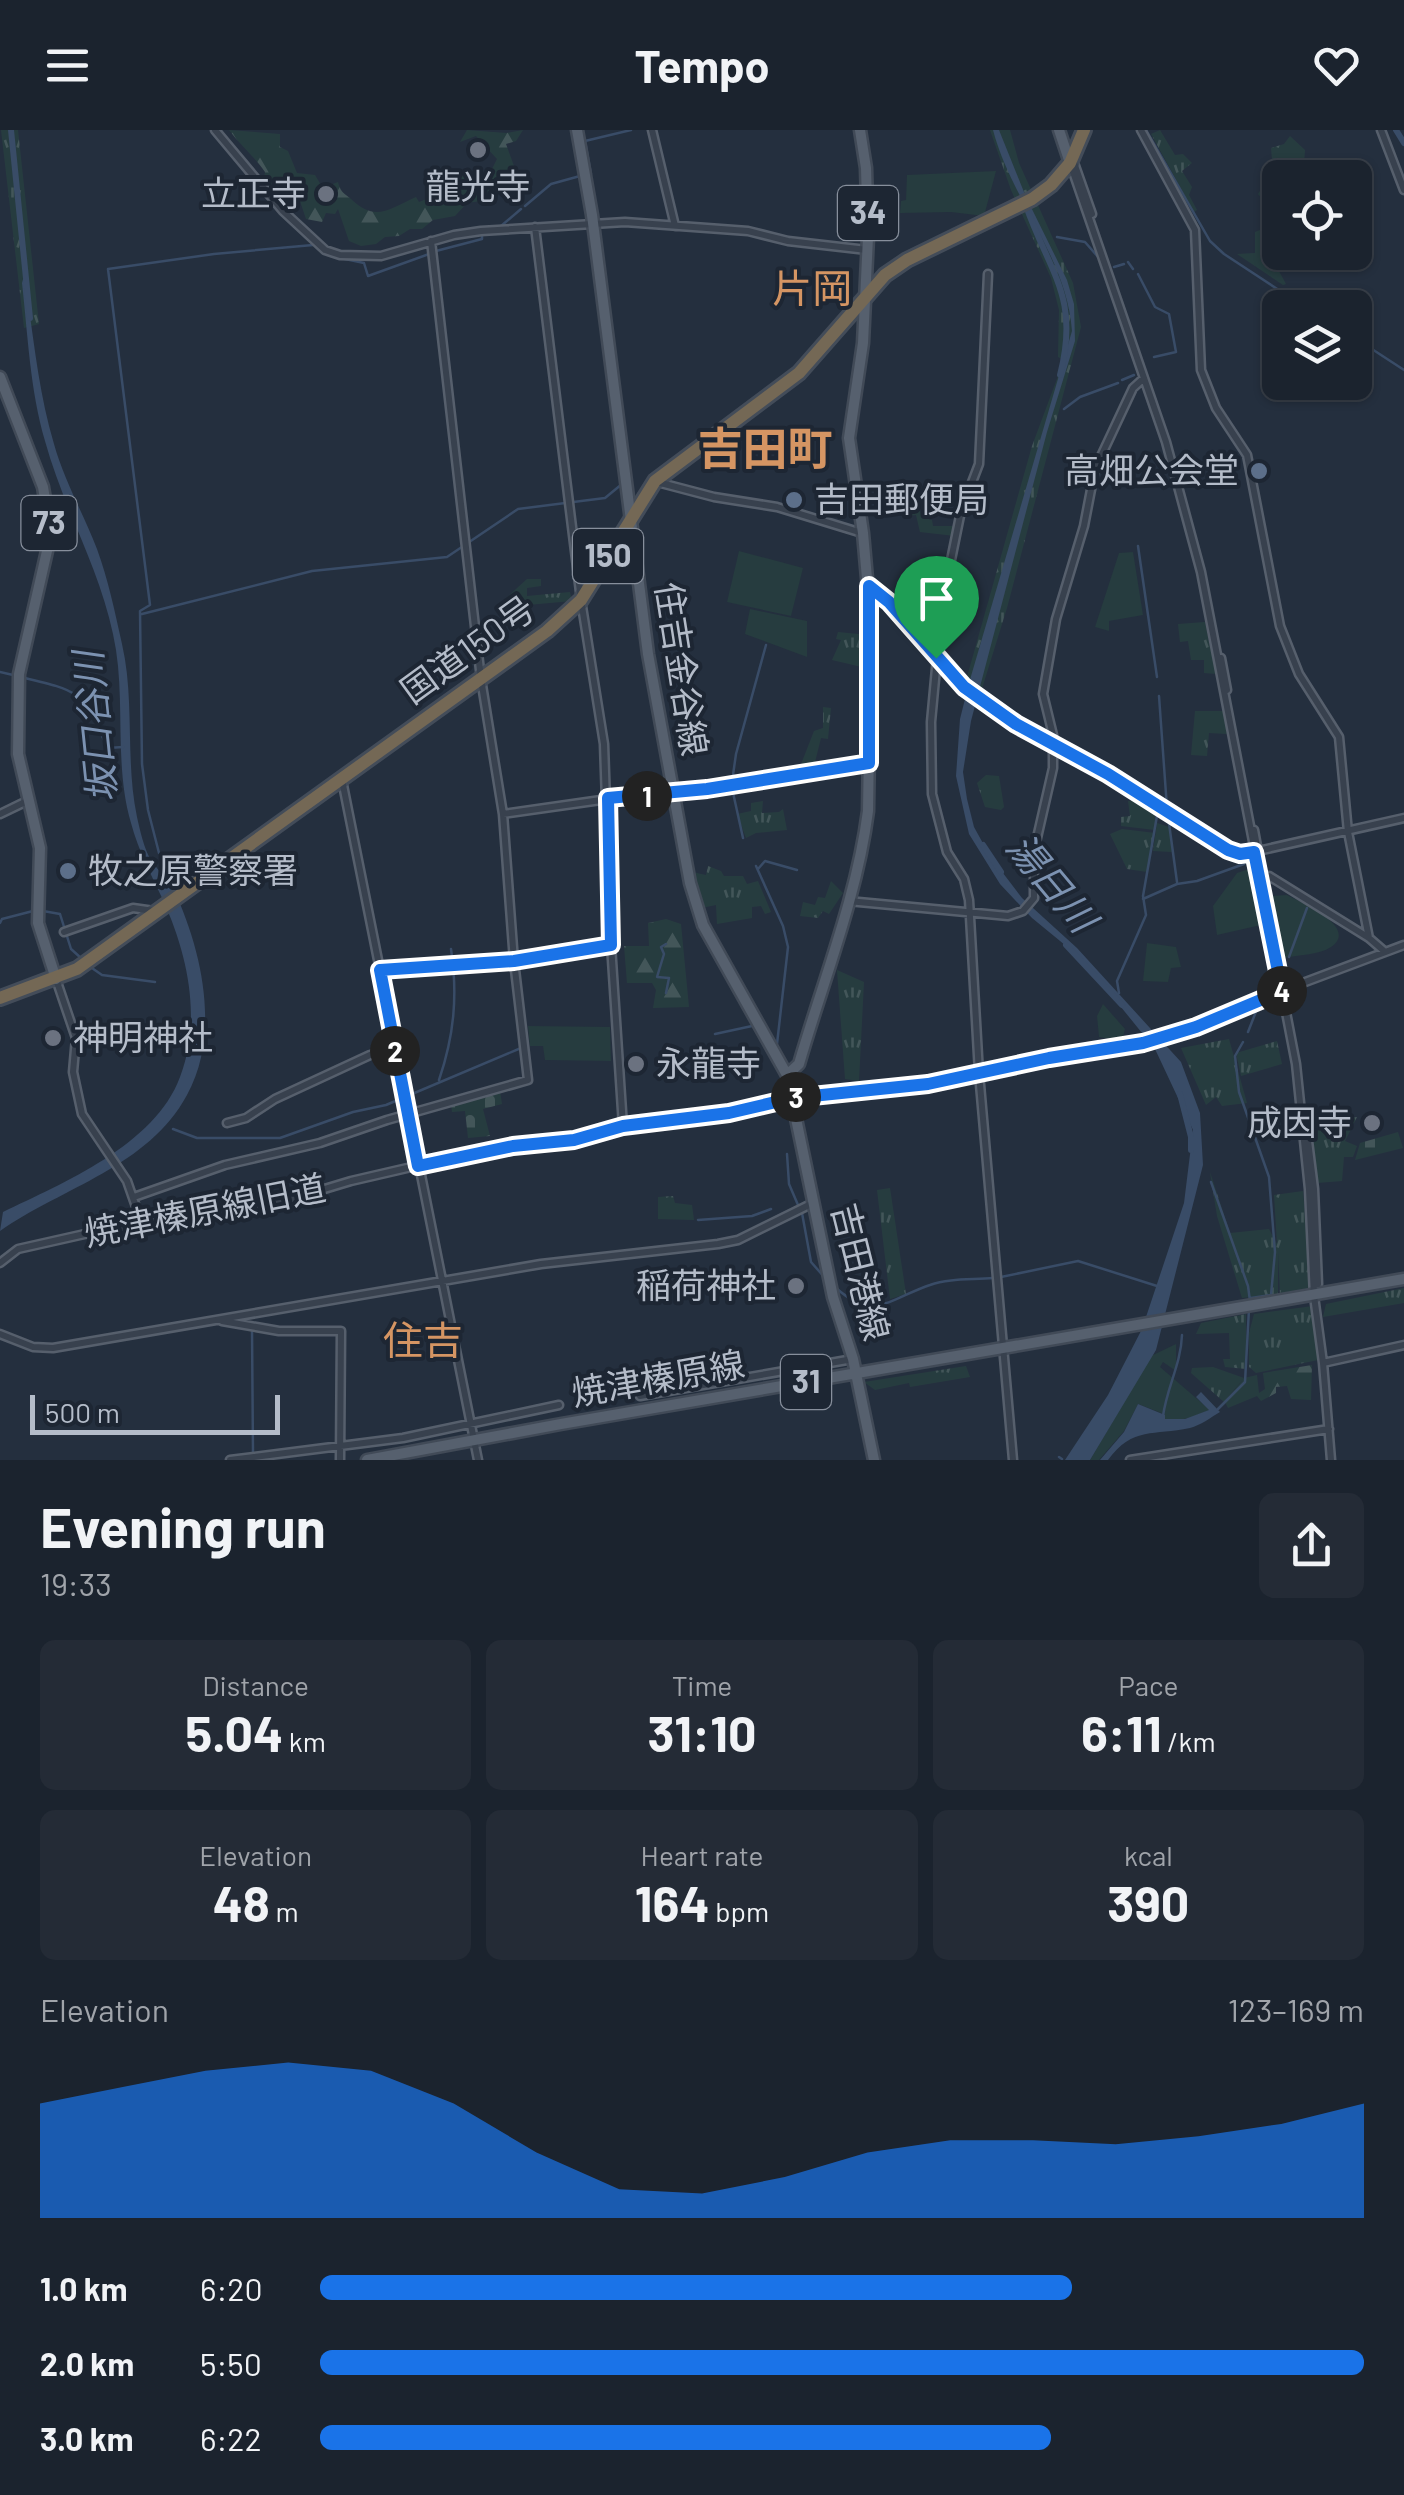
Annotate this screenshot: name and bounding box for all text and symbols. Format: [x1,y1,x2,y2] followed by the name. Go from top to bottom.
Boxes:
[40,38,95,93] icon: menu
[634,38,770,92] text: Tempo
[1309,38,1364,93] icon: heart
[467,139,489,161] marker: 龍光寺
[1262,160,1372,400] map controls
[1262,160,1372,270] button: locate
[425,164,531,206] place label: 龍光寺
[201,171,306,213] place label: 立正寺
[315,183,337,205] marker: 立正寺
[838,186,898,240] road number: 34
[772,263,852,311] district label: 片岡
[1262,290,1372,400] button: layers
[697,420,833,474] district label: 吉田町
[1064,448,1239,490] place label: 高畑公会堂
[1248,460,1270,482] marker: 高畑公会堂
[814,477,989,519] place label: 吉田郵便局
[783,489,805,511] marker: 吉田郵便局
[22,496,76,550] road number: 73
[573,529,643,583] road number: 150
[894,556,979,659] pin
[909,571,964,626] icon: arrive
[649,579,717,758] street label: 住吉金谷線
[392,586,542,711] street label: 国道150号
[63,645,125,805] water label: 坂口谷川
[622,771,672,821] pin: 1
[642,779,652,813] text: 1
[998,823,1109,943] water label: 湯日川
[88,848,298,890] place label: 牧之原警察署
[57,860,79,882] marker: 牧之原警察署
[1257,966,1307,1016] pin: 4
[1274,974,1290,1008] text: 4
[73,1015,213,1057] place label: 神明神社
[370,1026,420,1076] pin: 2
[42,1027,64,1049] marker: 神明神社
[387,1034,403,1068] text: 2
[656,1041,761,1083] place label: 永龍寺
[625,1053,647,1075] marker: 永龍寺
[771,1072,821,1122] pin: 3
[788,1080,804,1114] text: 3
[1247,1100,1352,1142] place label: 成因寺
[1361,1112,1383,1134] marker: 成因寺
[80,1165,329,1253] street label: 焼津榛原線旧道
[825,1199,899,1345] street label: 吉田港線
[636,1263,776,1305] place label: 稲荷神社
[785,1275,807,1297] marker: 稲荷神社
[383,1315,463,1363] district label: 住吉
[568,1341,747,1413] street label: 焼津榛原線
[781,1355,831,1409] road number: 31
[30,1390,280,1434] scale bar
[45,1395,120,1429] text: 500 m
[40,1493,326,1559] text: Evening run
[1259,1493,1364,1598] button: share
[40,1564,112,1602] text: 19:33
[202,1668,309,1702] text: Distance
[672,1668,732,1702] text: Time
[1118,1668,1178,1702] text: Pace
[185,1702,283,1762] text: 5.04
[648,1702,756,1762] text: 31:10
[1081,1702,1162,1762] text: 6:11
[283,1724,326,1758] text: km
[1162,1724,1216,1758] text: /km
[199,1838,312,1872] text: Elevation
[641,1838,763,1872] text: Heart rate
[1124,1838,1173,1872] text: kcal
[213,1872,270,1932] text: 48
[635,1872,710,1932] text: 164
[1107,1872,1189,1932] text: 390
[270,1894,299,1928] text: m
[710,1894,769,1928] text: bpm
[40,1990,169,2028] text: Elevation
[1228,1990,1364,2028] text: 123–169 m
[40,2269,128,2307] text: 1.0 km
[200,2269,263,2307] text: 6:20
[40,2344,134,2382] text: 2.0 km
[200,2344,262,2382] text: 5:50
[40,2419,134,2457] text: 3.0 km
[200,2419,262,2457] text: 6:22

